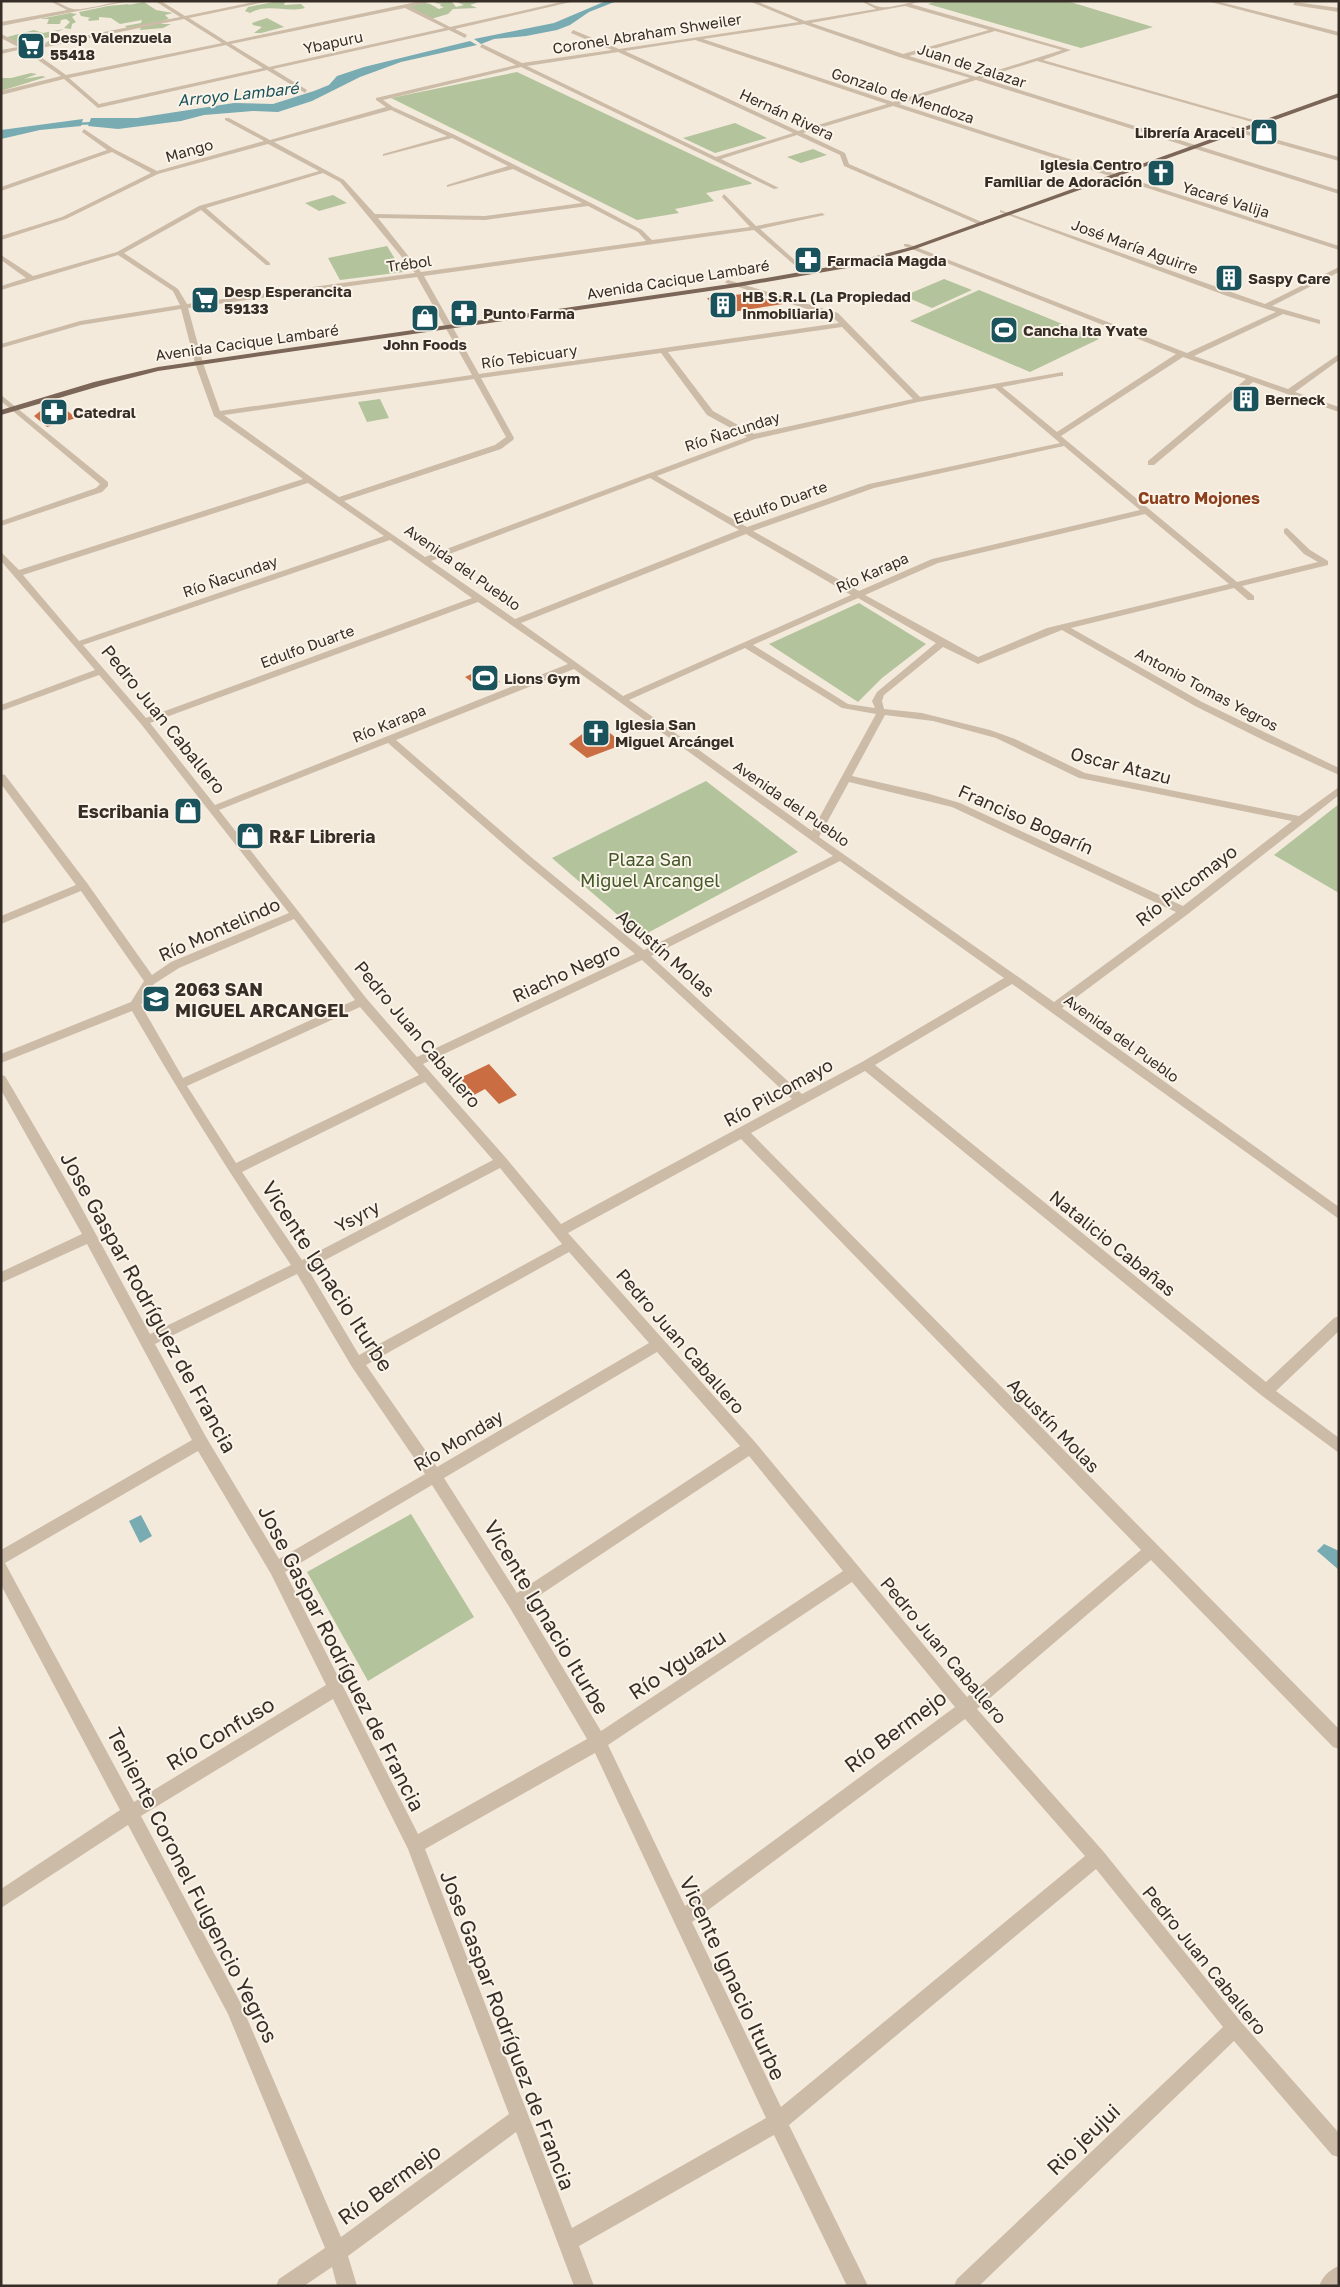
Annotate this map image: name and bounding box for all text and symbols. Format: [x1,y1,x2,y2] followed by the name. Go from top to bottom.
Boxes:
[551,9,743,57] street label: Coronel Abraham Shweiler
[302,27,364,57] street label: Ybapuru
[50,28,172,63] place label: Desp Valenzuela 55418
[16,31,46,61] supermarket icon: Desp Valenzuela 55418
[915,39,1029,91] street label: Juan de Zalazar
[829,63,977,127] street label: Gonzalo de Mendoza
[177,78,301,110] water label: Arroyo Lambaré
[737,84,837,144] street label: Hernán Rivera
[1249,117,1279,147] shop icon: Librería Araceli
[1135,123,1245,141] place label: Librería Araceli
[163,135,215,165] street label: Mango
[984,155,1142,190] place label: Iglesia Centro Familiar de Adoración
[1146,158,1176,188] church icon: Iglesia Centro Familiar de Adoración
[1180,177,1272,221] street label: Yacaré Valija
[1069,215,1201,277] street label: José María Aguirre
[793,245,823,275] pharmacy icon: Farmacia Magda
[385,251,433,275] street label: Trébol
[827,251,947,269] place label: Farmacia Magda
[585,256,771,302] street label: Avenida Cacique Lambaré
[1214,263,1244,293] building icon: Saspy Care
[1248,269,1331,287] place label: Saspy Care
[224,282,352,317] place label: Desp Esperancita 59133
[190,285,220,315] supermarket icon: Desp Esperancita 59133
[742,287,911,322] place label: HB S.R.L (La Propiedad Inmobiliaria)
[708,290,738,320] building icon: HB S.R.L (La Propiedad Inmobiliaria)
[449,298,479,328] pharmacy icon: Punto Farma
[410,303,440,333] shop icon: John Foods
[483,304,575,322] place label: Punto Farma
[989,315,1019,345] sports icon: Cancha Ita Yvate
[154,320,340,364] street label: Avenida Cacique Lambaré
[1023,321,1148,339] place label: Cancha Ita Yvate
[383,335,467,353] place label: John Foods
[480,340,579,372] street label: Río Tebicuary
[1231,384,1261,414] building icon: Berneck
[1265,390,1326,408] place label: Berneck
[39,397,69,427] pharmacy icon: Catedral
[73,403,136,421] place label: Catedral
[682,407,782,455] street label: Río Ñacunday
[731,477,830,527] street label: Edulfo Duarte
[1138,488,1260,508] district label: Cuatro Mojones
[401,520,525,614] street label: Avenida del Pueblo
[833,548,911,596] street label: Río Karapa
[180,551,280,601] street label: Río Ñacunday
[258,621,357,671] street label: Edulfo Duarte
[97,640,231,798] street label: Pedro Juan Caballero
[1132,644,1282,734] street label: Antonio Tomas Yegros
[470,663,500,693] sports icon: Lions Gym
[504,669,580,687] place label: Lions Gym
[350,700,428,746] street label: Río Karapa
[615,715,734,750] place label: Iglesia San Miguel Arcángel
[581,718,611,748] church icon: Iglesia San Miguel Arcángel
[1068,742,1174,788] street label: Oscar Atazu
[730,756,854,850] street label: Avenida del Pueblo
[955,779,1097,859] street label: Franciso Bogarín
[173,796,203,826] shop icon: Escribania
[78,800,169,822] place label: Escribania
[235,821,265,851] shop icon: R&F Libreria
[269,825,376,847] place label: R&F Libreria
[1131,840,1241,930] street label: Río Pilcomayo
[580,848,720,891] park label: Plaza San Miguel Arcangel
[155,892,283,966] street label: Río Montelindo
[612,904,720,1002] street label: Agustín Molas
[509,937,623,1007] street label: Riacho Negro
[350,956,486,1112] street label: Pedro Juan Caballero
[175,978,348,1021] place label: 2063 SAN MIGUEL ARCANGEL
[141,984,171,1014] school or university icon: 2063 SAN MIGUEL ARCANGEL
[1061,990,1183,1086] street label: Avenida del Pueblo
[720,1053,836,1131] street label: Río Pilcomayo
[55,1147,243,1457] street label: Jose Gaspar Rodríguez de Francia
[257,1176,399,1376] street label: Vicente Ignacio Iturbe
[1045,1185,1181,1301] street label: Natalicio Cabañas
[331,1195,383,1237] street label: Ysyry
[612,1264,750,1418] street label: Pedro Juan Caballero
[1003,1373,1105,1477] street label: Agustín Molas
[409,1405,507,1475] street label: Río Monday
[253,1500,431,1816] street label: Jose Gaspar Rodríguez de Francia
[479,1515,615,1719] street label: Vicente Ignacio Iturbe
[876,1572,1012,1728] street label: Pedro Juan Caballero
[624,1623,730,1705] street label: Río Yguazu
[839,1684,951,1778] street label: Río Bermejo
[161,1691,279,1775] street label: Río Confuso
[102,1723,284,2047] street label: Teniente Coronel Fulgencio Yegros
[435,1866,581,2194] street label: Jose Gaspar Rodríguez de Francia
[674,1872,792,2084] street label: Vicente Ignacio Iturbe
[1138,1881,1272,2039] street label: Pedro Juan Caballero
[1041,2098,1125,2180] street label: Rio jeujui
[332,2138,446,2230] street label: Río Bermejo

